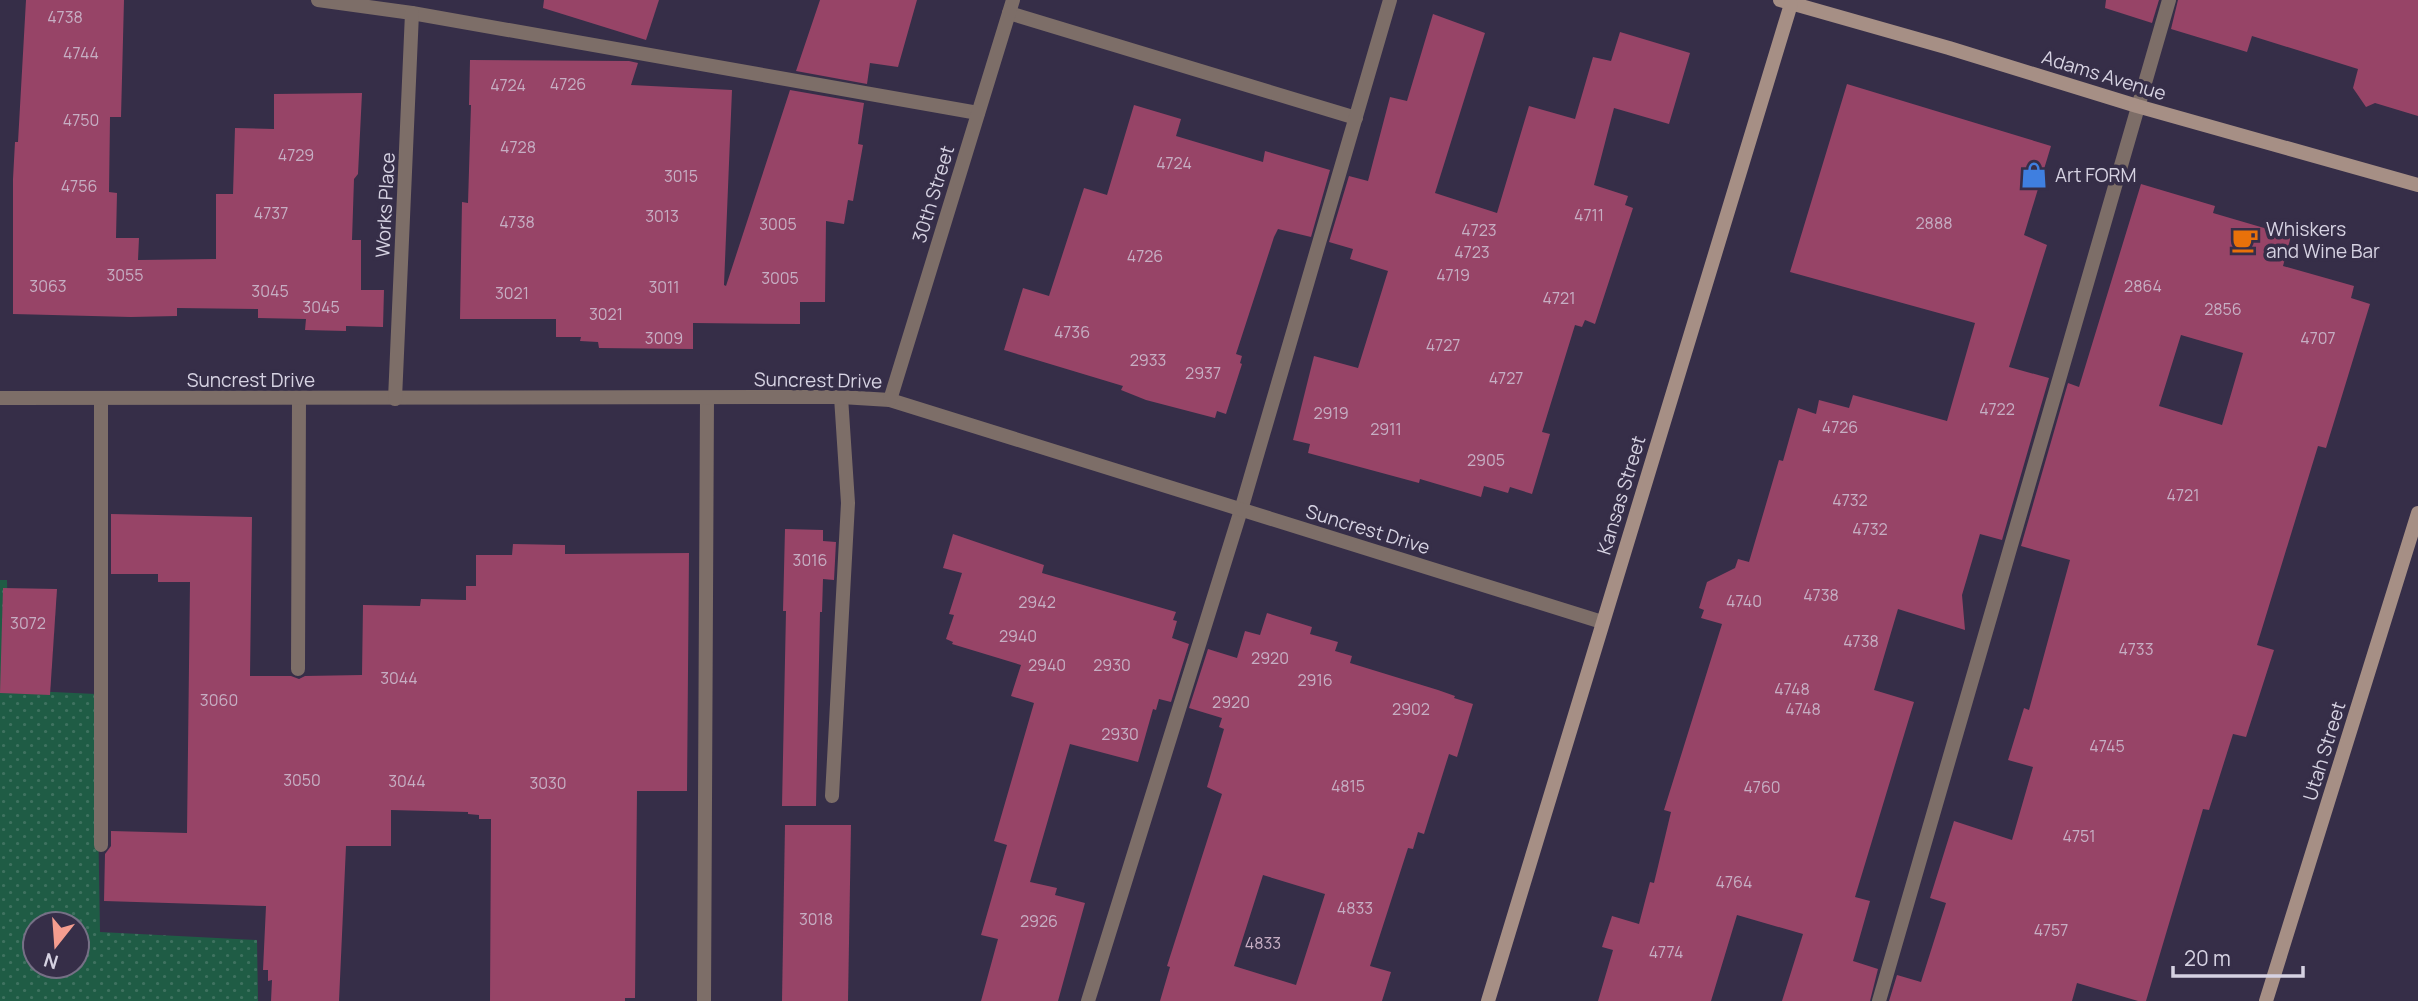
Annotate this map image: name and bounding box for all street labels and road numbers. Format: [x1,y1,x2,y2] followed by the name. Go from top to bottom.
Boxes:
[2039,44,2169,106] street label: Adams Avenue
[906,142,960,246] street label: 30th Street
[369,152,401,258] street label: Works Place
[754,366,882,394] street label: Suncrest Drive
[187,367,315,393] street label: Suncrest Drive
[1591,432,1651,558] street label: Kansas Street
[1303,498,1433,560] street label: Suncrest Drive
[2297,698,2351,804] street label: Utah Street

